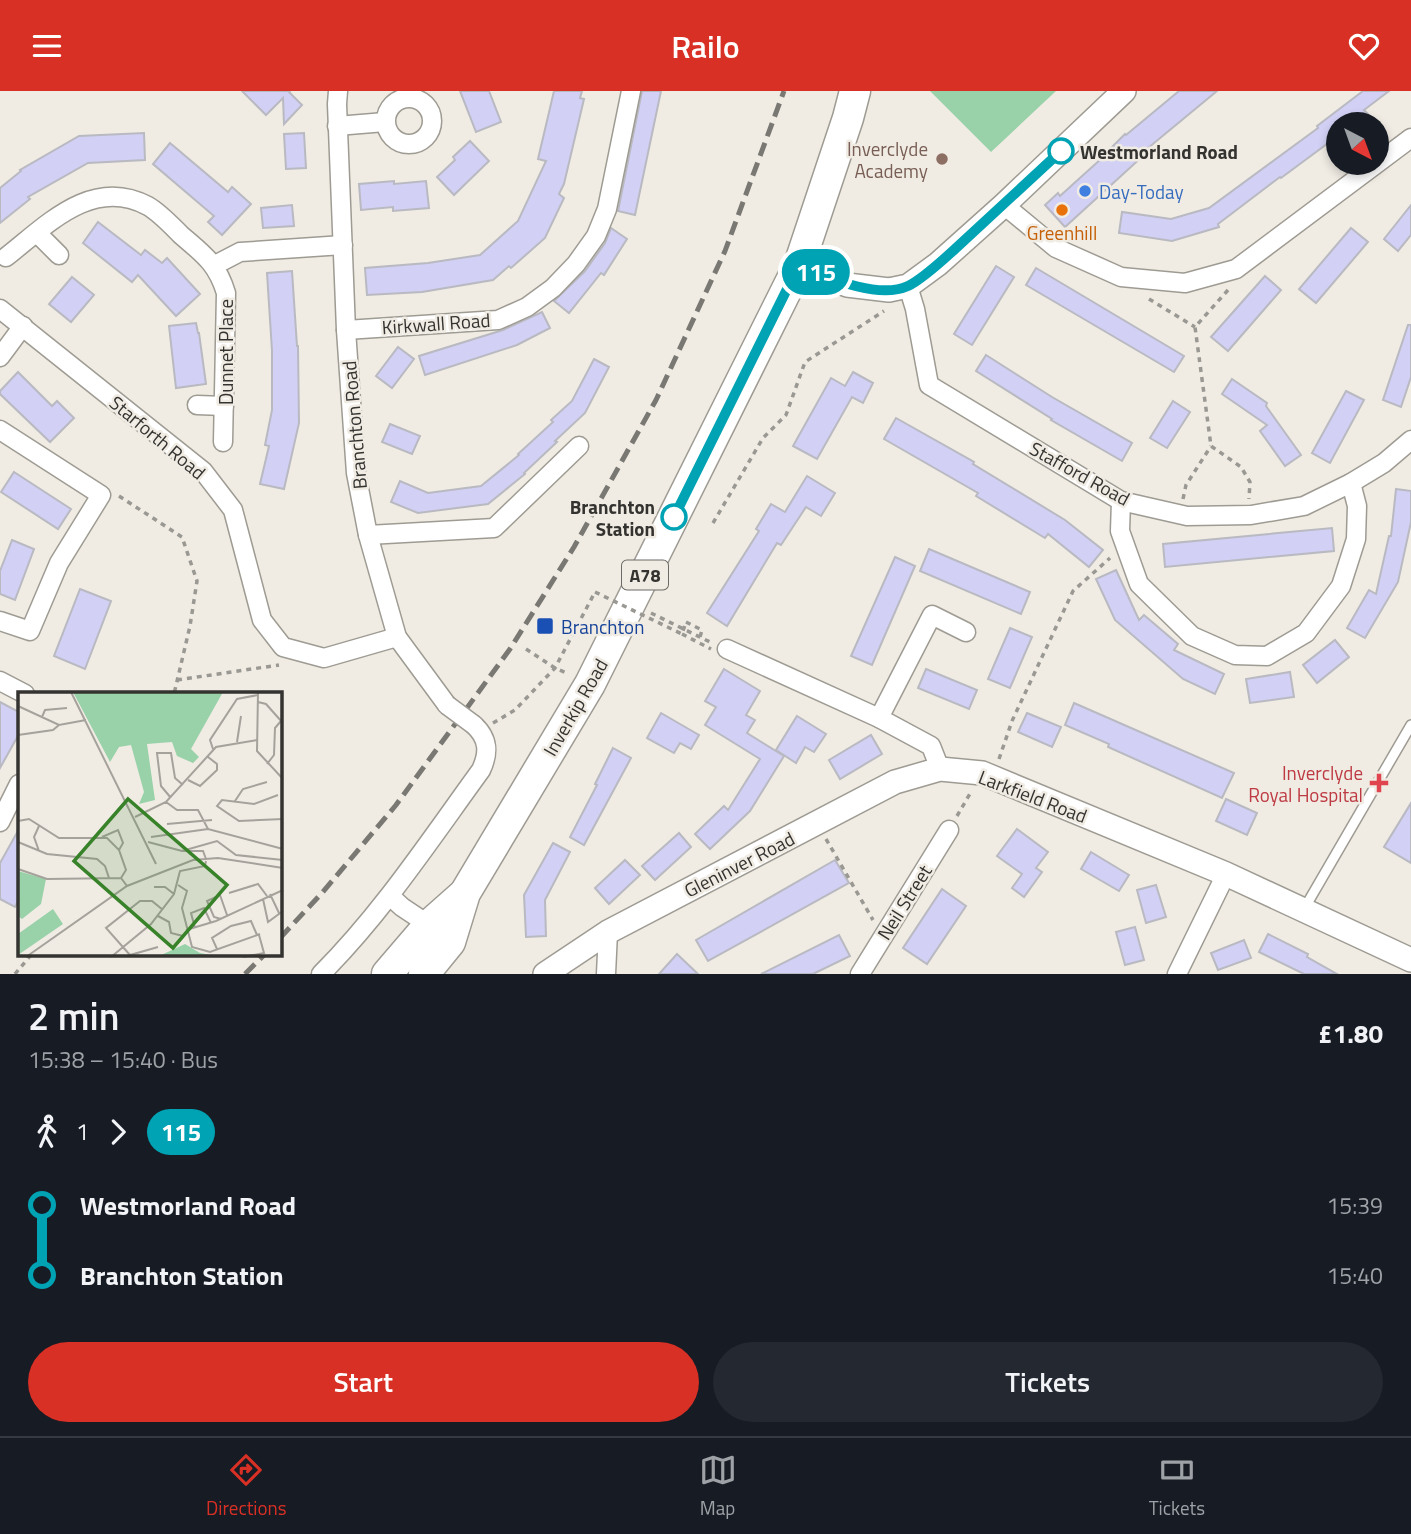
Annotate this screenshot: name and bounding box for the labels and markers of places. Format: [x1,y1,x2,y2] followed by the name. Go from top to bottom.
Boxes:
[847,134,928,185] place label: Inverclyde Academy
[1080,137,1238,166] place label: Westmorland Road
[1048,138,1074,164] marker: Westmorland Road
[934,151,950,167] marker: Inverclyde Academy
[1099,177,1184,206] place label: Day-Today
[1077,183,1093,199] marker: Day-Today
[1054,202,1070,218] marker: Greenhill
[1027,218,1097,247] place label: Greenhill
[570,492,655,543] place label: Branchton Station
[661,504,687,530] marker: Branchton Station
[561,612,644,641] place label: Branchton
[535,616,555,636] marker: Branchton
[1248,758,1363,809] place label: Inverclyde Royal Hospital
[1369,773,1389,793] marker: Inverclyde Royal Hospital

